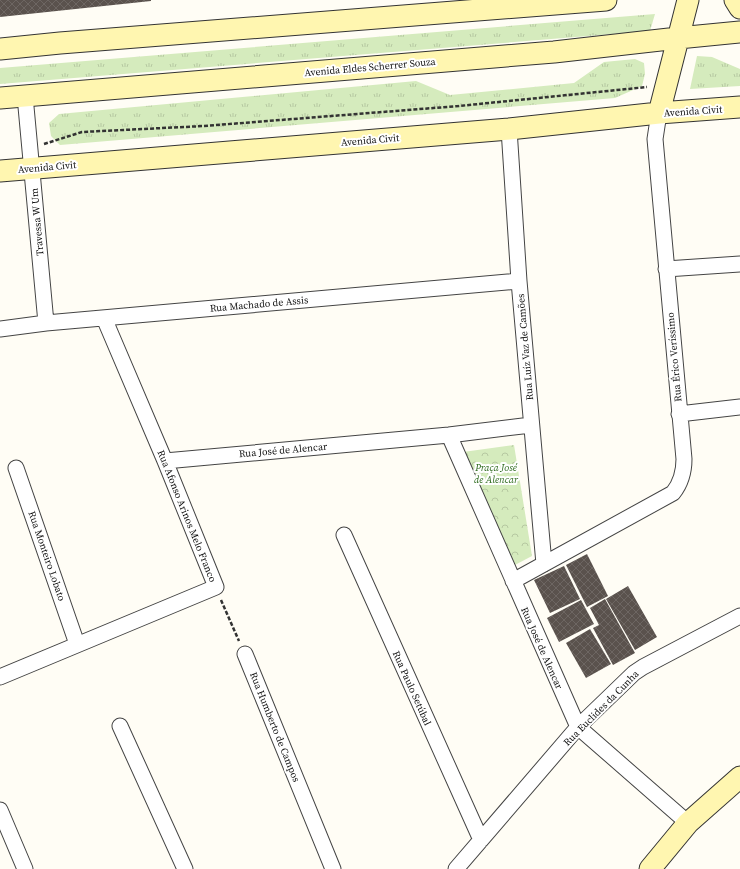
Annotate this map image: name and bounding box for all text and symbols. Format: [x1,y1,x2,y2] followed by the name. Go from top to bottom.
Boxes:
[304,55,437,79] street label: Avenida Eldes Scherrer Souza
[663,102,723,120] street label: Avenida Civit
[340,131,400,149] street label: Avenida Civit
[17,158,77,176] street label: Avenida Civit
[28,188,46,256] street label: Travessa W Um
[209,293,309,315] street label: Rua Machado de Assis
[514,293,536,401] street label: Rua Luíz Vaz de Camões
[664,311,684,402] street label: Rua Érico Veríssimo
[238,440,328,460] street label: Rua José de Alencar
[155,448,220,584] street label: Rua Afonso Arinos Melo Franco
[474,461,519,486] park label: Praça José de Alencar
[26,509,69,603] street label: Rua Monteiro Lobato
[518,605,566,692] street label: Rua José de Alencar
[390,649,434,727] street label: Rua Paulo Setúbal
[560,667,642,749] street label: Rua Euclides da Cunha
[247,670,303,784] street label: Rua Humberto de Campos

